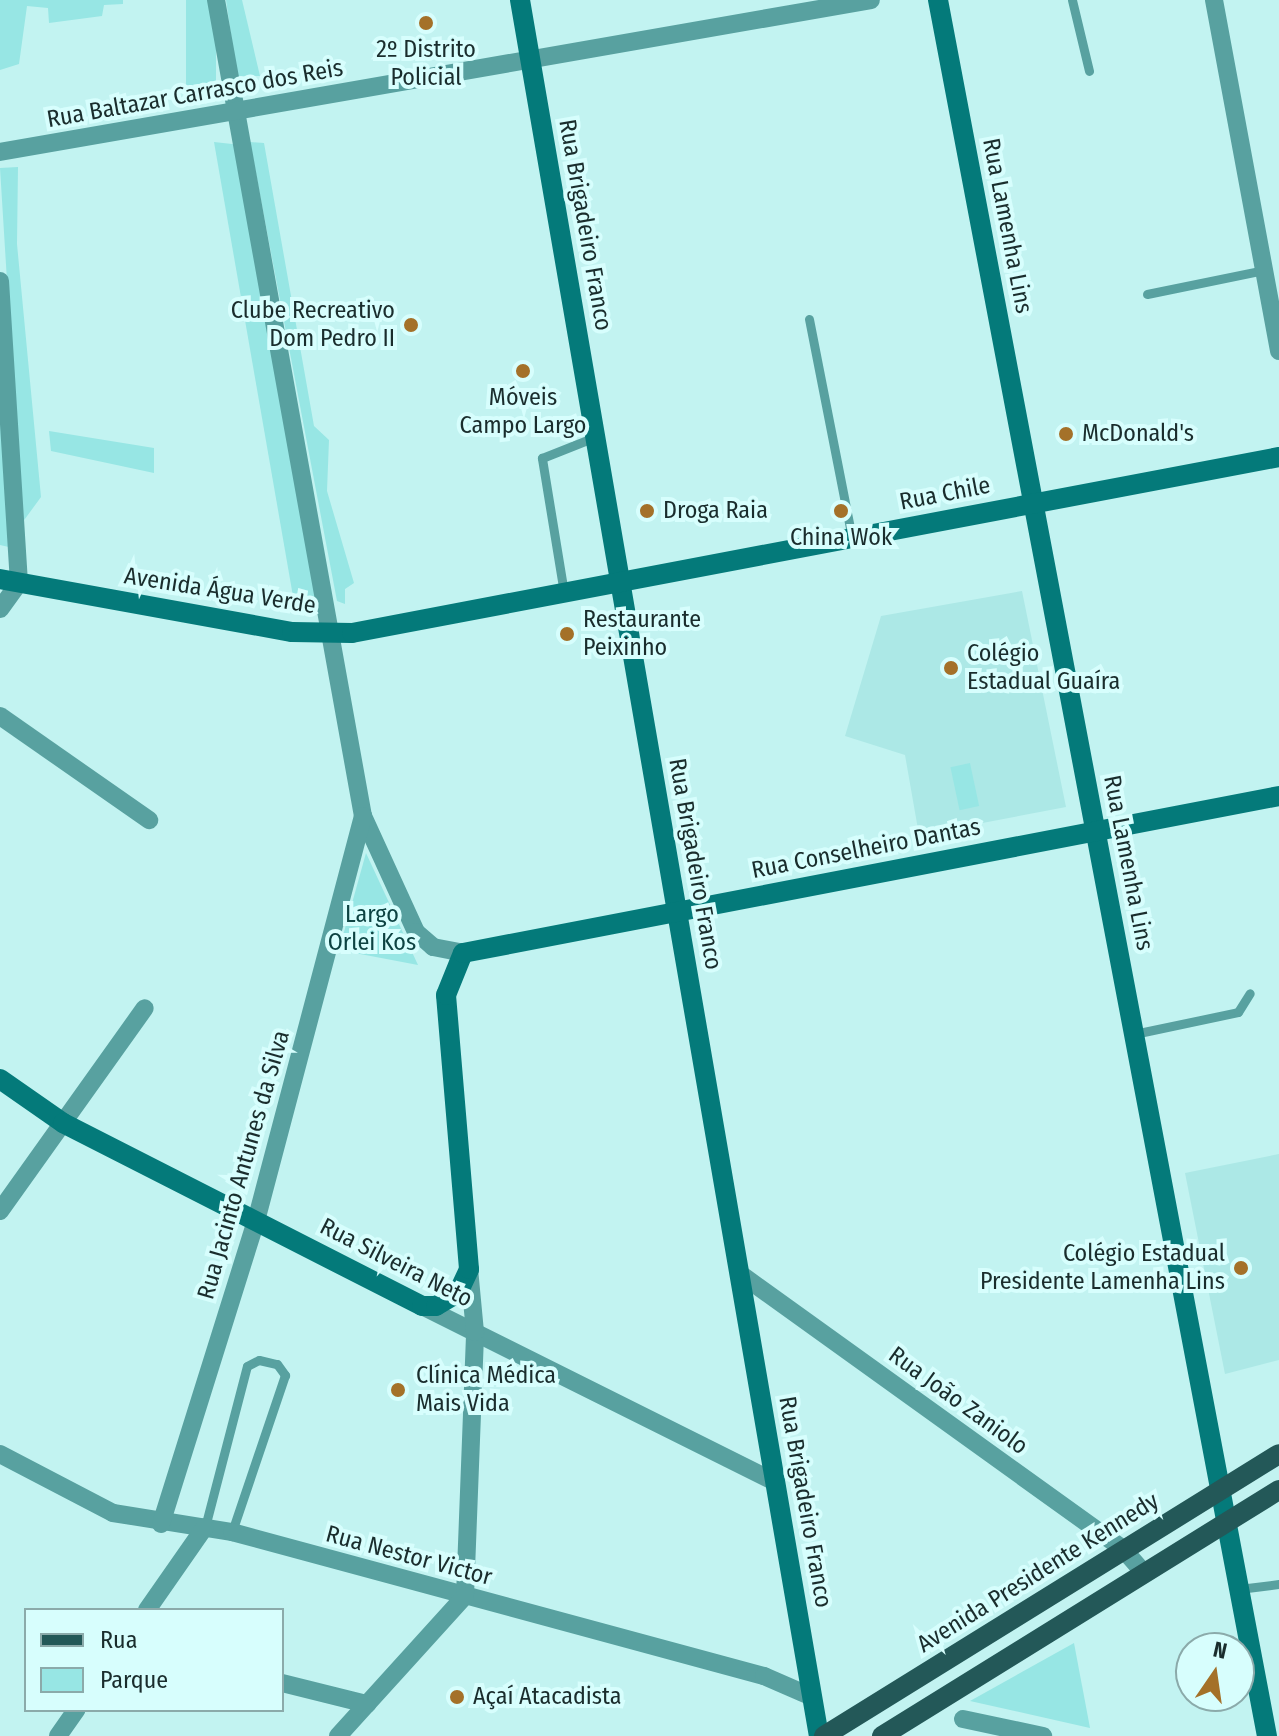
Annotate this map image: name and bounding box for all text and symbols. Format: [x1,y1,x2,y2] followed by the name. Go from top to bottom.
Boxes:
[417,14,435,32] marker: 2º Distrito Policial
[376,36,476,92] place label: 2º Distrito Policial
[45,54,345,134] street label: Rua Baltazar Carrasco dos Reis
[552,117,618,333] street label: Rua Brigadeiro Franco
[976,136,1038,316] street label: Rua Lamenha Lins
[231,297,395,353] place label: Clube Recreativo Dom Pedro II
[402,316,420,334] marker: Clube Recreativo Dom Pedro II
[514,362,532,380] marker: Móveis Campo Largo
[460,384,586,440] place label: Móveis Campo Largo
[1082,420,1194,448] place label: McDonald's
[1057,425,1075,443] marker: McDonald's
[897,471,993,517] street label: Rua Chile
[663,497,768,525] place label: Droga Raia
[638,502,656,520] marker: Droga Raia
[832,502,850,520] marker: China Wok
[790,524,892,552] place label: China Wok
[122,562,318,620] street label: Avenida Água Verde
[583,606,701,662] place label: Restaurante Peixinho
[558,625,576,643] marker: Restaurante Peixinho
[967,640,1120,696] place label: Colégio Estadual Guaíra
[942,659,960,677] marker: Colégio Estadual Guaíra
[662,756,728,972] street label: Rua Brigadeiro Franco
[1097,773,1159,953] street label: Rua Lamenha Lins
[749,813,983,885] street label: Rua Conselheiro Dantas
[328,901,416,957] park label: Largo Orlei Kos
[192,1027,296,1303] street label: Rua Jacinto Antunes da Silva
[315,1212,477,1314] street label: Rua Silveira Neto
[980,1240,1225,1296] place label: Colégio Estadual Presidente Lamenha Lins
[1232,1259,1250,1277] marker: Colégio Estadual Presidente Lamenha Lins
[883,1341,1033,1461] street label: Rua João Zaniolo
[416,1362,556,1418] place label: Clínica Médica Mais Vida
[387,1379,409,1401] marker: Clínica Médica Mais Vida
[772,1394,838,1610] street label: Rua Brigadeiro Franco
[912,1487,1164,1659] street label: Avenida Presidente Kennedy
[323,1520,495,1592] street label: Rua Nestor Victor
[24,1608,284,1712] legend
[100,1626,137,1654] text: Rua
[1175,1632,1255,1712] north arrow
[1211,1635,1230,1665] text: N
[100,1666,168,1694] text: Parque
[473,1683,622,1711] place label: Açaí Atacadista
[448,1688,466,1706] marker: Açaí Atacadista

